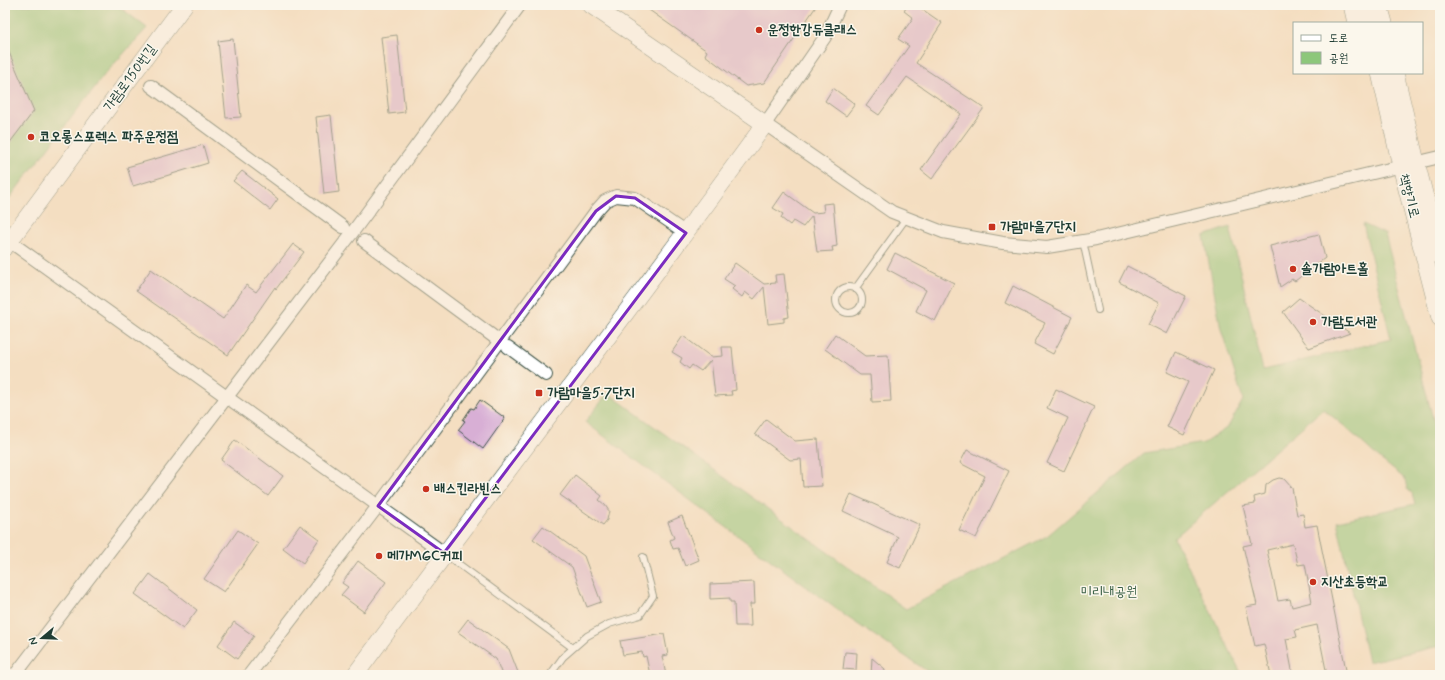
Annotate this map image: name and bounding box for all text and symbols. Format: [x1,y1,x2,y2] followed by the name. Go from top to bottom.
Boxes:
[767,21,857,39] place label: 운정한강듀클래스
[1293,22,1423,74] legend
[754,25,764,35] marker: 운정한강듀클래스
[1329,31,1348,47] text: 도로
[100,40,161,115] street label: 가람로150번길
[1329,51,1348,67] text: 공원
[39,128,179,146] place label: 코오롱스포렉스 파주운정점
[26,132,36,142] marker: 코오롱스포렉스 파주운정점
[1394,172,1424,220] street label: 책향기로
[1000,218,1076,236] place label: 가람마을7단지
[987,222,997,232] marker: 가람마을7단지
[1301,260,1369,278] place label: 솔가람아트홀
[1288,264,1298,274] marker: 솔가람아트홀
[1321,313,1378,331] place label: 가람도서관
[1308,317,1318,327] marker: 가람도서관
[547,384,635,402] place label: 가람마을5·7단지
[534,388,544,398] marker: 가람마을5·7단지
[434,480,502,498] place label: 배스킨라빈스
[421,484,431,494] marker: 배스킨라빈스
[387,547,463,565] place label: 메가MGC커피
[374,551,384,561] marker: 메가MGC커피
[1321,573,1389,591] place label: 지산초등학교
[1308,577,1318,587] marker: 지산초등학교
[1081,583,1137,601] park label: 미리내공원
[22,618,62,658] north arrow
[26,635,41,647] text: N

